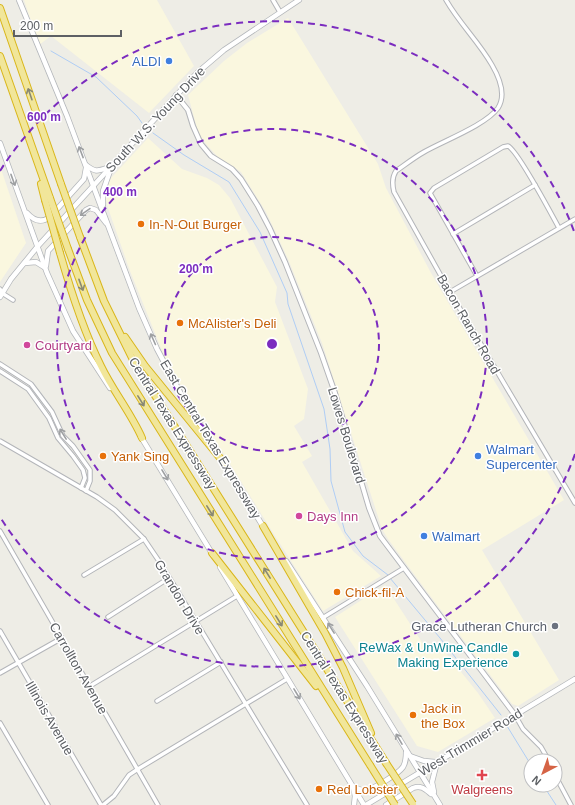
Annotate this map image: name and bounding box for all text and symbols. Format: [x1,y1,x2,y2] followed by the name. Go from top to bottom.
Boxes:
[14,12,121,38] scale bar
[20,19,53,33] text: 200 m
[132,54,161,69] place label: ALDI
[164,56,174,66] marker: ALDI
[103,63,208,175] street label: South W.S. Young Drive
[26,88,33,101] one-way arrow
[27,110,61,124] text: 600 m
[76,147,84,159] one-way arrow
[10,173,18,185] one-way arrow
[103,185,137,199] text: 400 m
[80,208,91,216] one-way arrow
[149,217,242,232] place label: In-N-Out Burger
[136,219,146,229] marker: In-N-Out Burger
[179,262,213,276] text: 200 m
[434,272,503,377] street label: Bacon Ranch Road
[78,279,86,291] one-way arrow
[188,316,277,331] place label: McAlister's Deli
[175,318,185,328] marker: McAlister's Deli
[149,333,156,345] one-way arrow
[265,337,279,351] centre of rings
[35,338,92,353] place label: Courtyard
[22,340,32,350] marker: Courtyard
[126,354,220,493] street label: Central Texas Expressway
[157,357,264,522] street label: East Central Texas Expressway
[325,385,368,485] street label: Lowes Boulevard
[137,395,145,407] one-way arrow
[58,428,66,440] one-way arrow
[486,442,557,472] place label: Walmart Supercenter
[111,449,169,464] place label: Yank Sing
[98,451,108,461] marker: Yank Sing
[473,451,483,461] marker: Walmart Supercenter
[161,469,169,481] one-way arrow
[206,505,214,516] one-way arrow
[307,509,358,524] place label: Days Inn
[294,511,304,521] marker: Days Inn
[432,529,480,544] place label: Walmart
[419,531,429,541] marker: Walmart
[151,557,208,637] street label: Grandon Drive
[262,567,271,578] one-way arrow
[345,585,405,600] place label: Chick-fil-A
[332,587,342,597] marker: Chick-fil-A
[275,615,283,626] one-way arrow
[411,619,547,634] place label: Grace Lutheran Church
[46,620,111,717] street label: Carrollton Avenue
[550,621,560,631] marker: Grace Lutheran Church
[326,622,334,634] one-way arrow
[298,628,392,767] street label: Central Texas Expressway
[359,640,508,670] place label: ReWax & UnWine Candle Making Experience
[511,649,521,659] marker: ReWax & UnWine Candle Making Experience
[22,679,77,758] street label: Illinois Avenue
[293,688,301,700] one-way arrow
[421,701,466,731] place label: Jack in the Box
[416,706,525,779] street label: West Trimmier Road
[408,710,418,720] marker: Jack in the Box
[395,733,403,745] one-way arrow
[523,753,563,793] north arrow
[477,770,487,780] marker: Walgreens
[529,773,543,788] text: N
[327,782,398,797] place label: Red Lobster
[451,782,513,797] place label: Walgreens
[314,784,324,794] marker: Red Lobster

